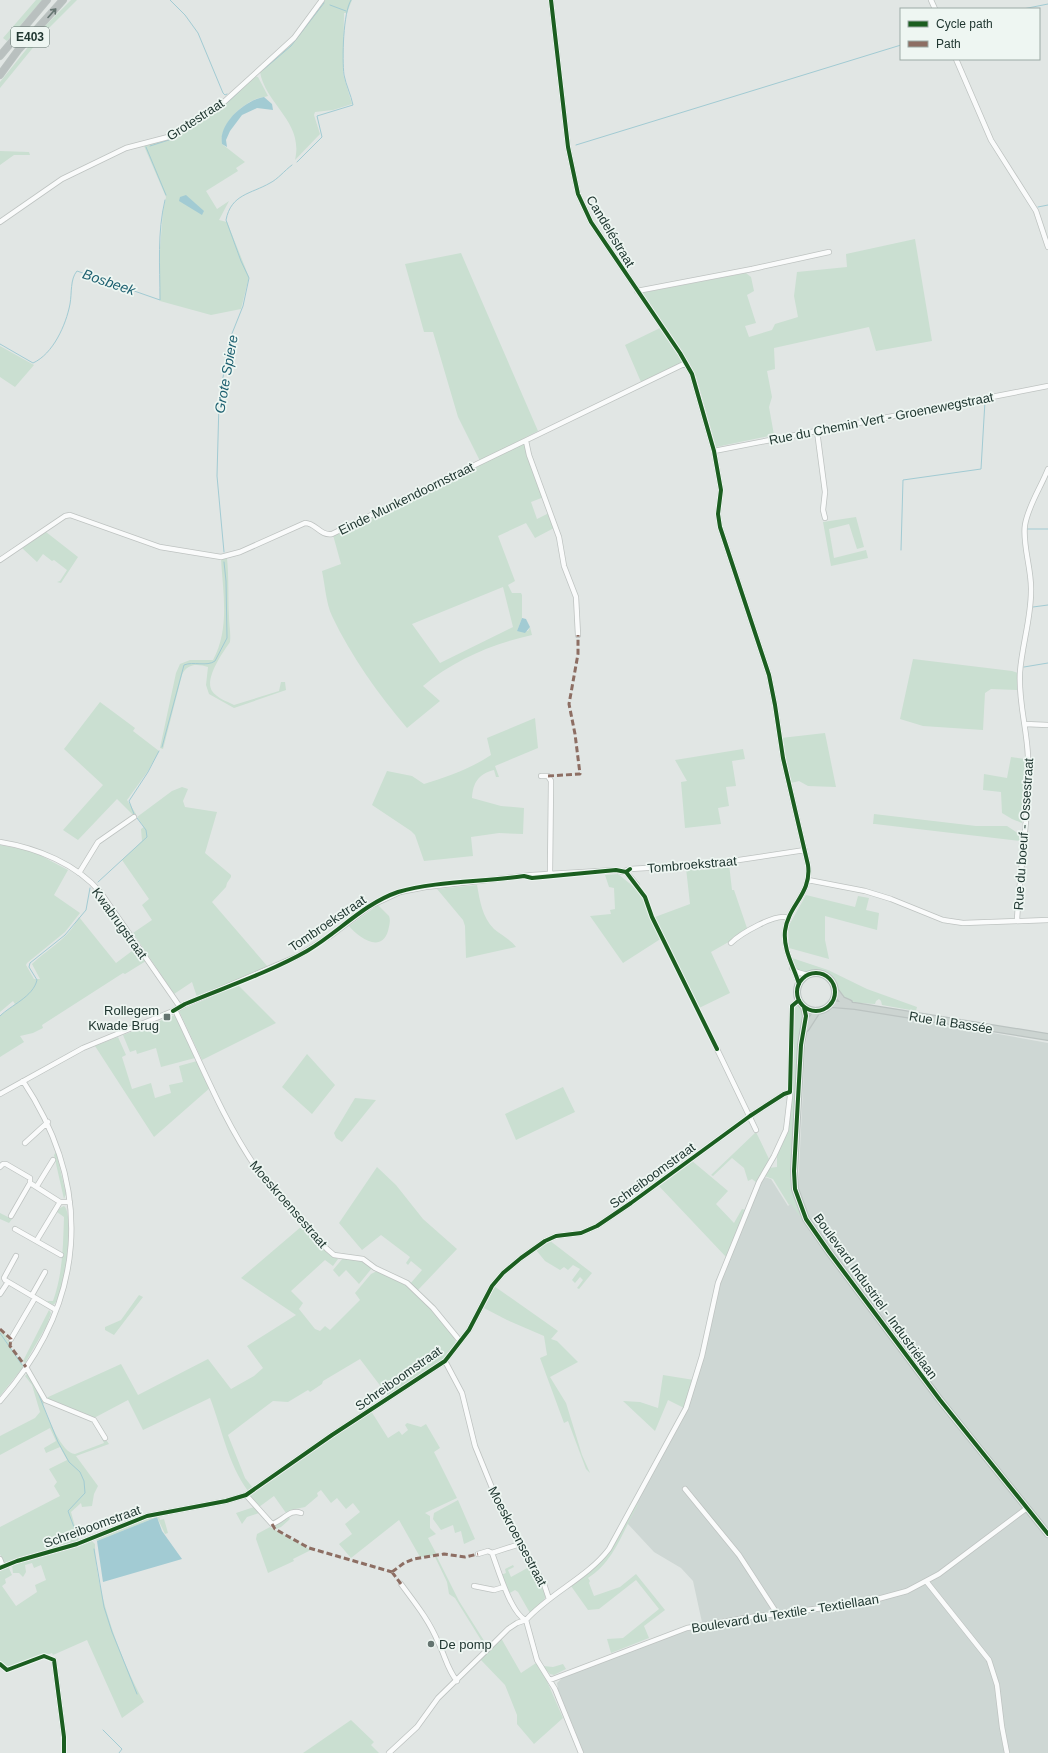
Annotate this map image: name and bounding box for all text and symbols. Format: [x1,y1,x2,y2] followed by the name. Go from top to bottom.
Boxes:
[47,8,56,18] one-way arrow
[900,8,1040,60] legend
[936,17,993,31] text: Cycle path
[11,27,49,47] road number: E403
[936,37,961,51] text: Path
[164,95,227,143] street label: Grotestraat
[583,193,638,270] street label: Candeléstraat
[81,266,138,299] water label: Bosbeek
[211,333,241,414] water label: Grote Spiere
[768,389,995,448] street label: Rue du Chemin Vert - Groenewegstraat
[336,459,477,538] street label: Einde Munkendoornstraat
[1011,757,1036,911] street label: Rue du boeuf - Ossestraat
[647,853,738,876] street label: Tombroekstraat
[89,885,151,962] street label: Kwabrugstraat
[286,892,369,955] street label: Tombroekstraat
[88,1003,159,1033] place label: Rollegem Kwade Brug
[908,1008,994,1037] street label: Rue la Bassée
[162,1012,172,1022] marker: Rollegem Kwade Brug
[607,1139,698,1211] street label: Schreiboomstraat
[247,1158,331,1251] street label: Moeskroensestraat
[810,1211,941,1382] street label: Boulevard Industriel - Industriélaan
[352,1343,445,1414] street label: Schreiboomstraat
[485,1484,550,1589] street label: Moeskroensestraat
[42,1502,143,1551] street label: Schreiboomstraat
[690,1591,880,1636] street label: Boulevard du Textile - Textiellaan
[439,1637,492,1652] place label: De pomp
[426,1639,436,1649] marker: De pomp

